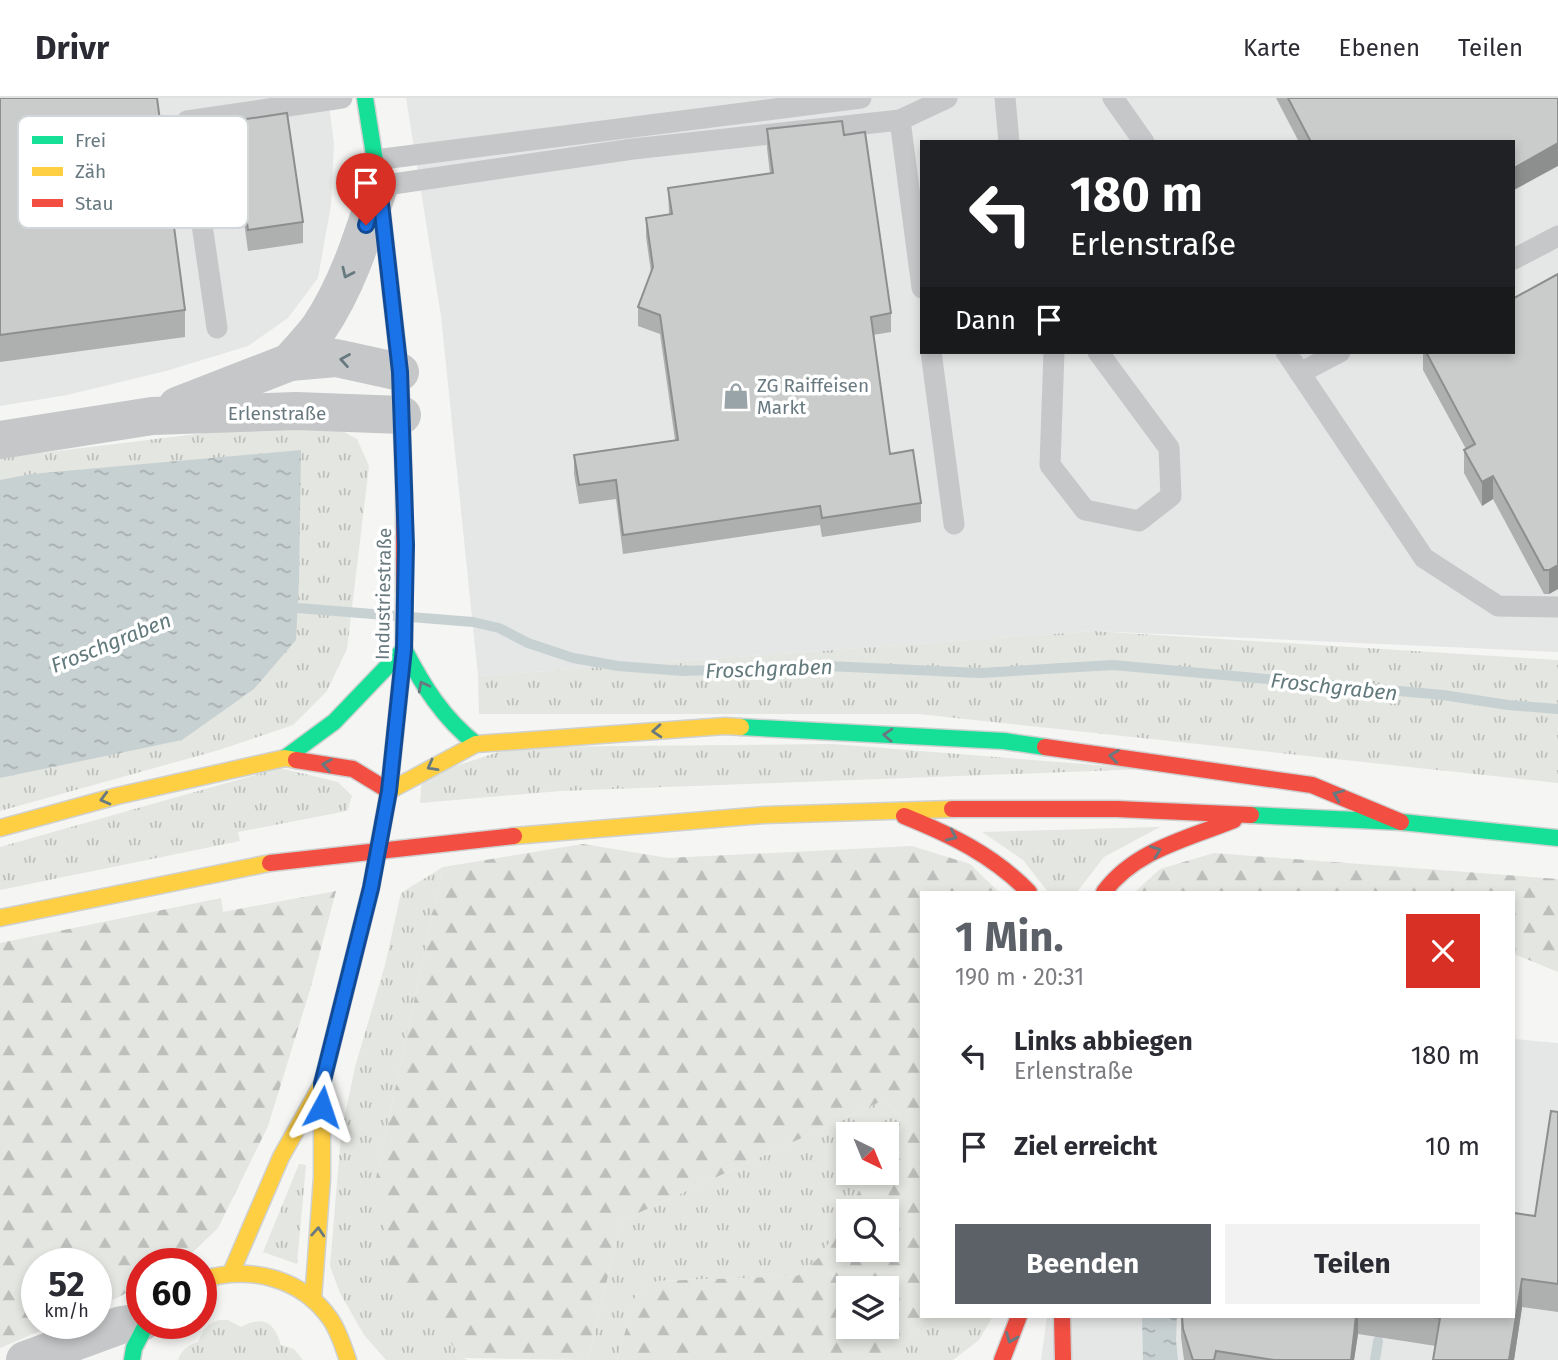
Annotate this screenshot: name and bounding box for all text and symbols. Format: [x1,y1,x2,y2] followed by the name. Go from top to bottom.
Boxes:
[35,28,109,68] text: Drivr
[1243,34,1301,62] text: Karte
[1339,34,1420,62] text: Ebenen
[1458,34,1523,62] text: Teilen
[18,116,248,228] legend
[75,129,106,152] text: Frei
[336,153,396,225] pin
[75,160,106,183] text: Zäh
[347,164,385,202] icon: arrive
[1070,165,1203,224] text: 180 m
[955,168,1046,259] icon: left
[75,192,113,215] text: Stau
[1070,225,1236,263] text: Erlenstraße
[342,266,356,278] one-way arrow
[1030,301,1068,339] icon: arrive
[955,305,1016,336] text: Dann
[339,353,351,368] one-way arrow
[757,374,869,419] place label: ZG Raiffeisen Markt
[721,381,751,411] shop icon: ZG Raiffeisen Markt
[228,402,326,425] street label: Erlenstraße
[371,528,396,660] street label: Industriestraße
[47,607,175,679] water label: Froschgraben
[705,654,833,684] water label: Froschgraben
[1269,667,1399,707] water label: Froschgraben
[418,681,432,693] one-way arrow
[651,723,662,738] one-way arrow
[883,727,894,742] one-way arrow
[1109,749,1120,764] one-way arrow
[322,758,333,773] one-way arrow
[426,758,439,771] one-way arrow
[1333,790,1345,804] one-way arrow
[99,791,111,805] one-way arrow
[945,828,957,842] one-way arrow
[1149,845,1162,859] one-way arrow
[955,912,1064,962] text: 1 Min.
[1406,914,1480,988] button: close
[955,963,1084,991] text: 190 m · 20:31
[1014,1026,1193,1057] text: Links abbiegen
[955,1037,993,1075] icon: left
[1411,1040,1480,1071] text: 180 m
[1014,1057,1133,1085] text: Erlenstraße
[285,1070,359,1144] position arrow
[836,1122,900,1185] north arrow
[836,1122,899,1339] map controls
[955,1128,993,1166] icon: arrive
[1014,1131,1157,1162] text: Ziel erreicht
[1425,1131,1480,1162] text: 10 m
[836,1199,899,1262] button: search
[955,1224,1211,1304] button: Beenden
[1225,1224,1480,1304] button: Teilen
[310,1226,325,1237] one-way arrow
[126,1248,217,1339] speed limit sign: 60
[48,1263,85,1305] text: 52
[836,1276,899,1339] button: layers
[44,1300,89,1322] text: km/h
[1006,1332,1020,1344] one-way arrow

